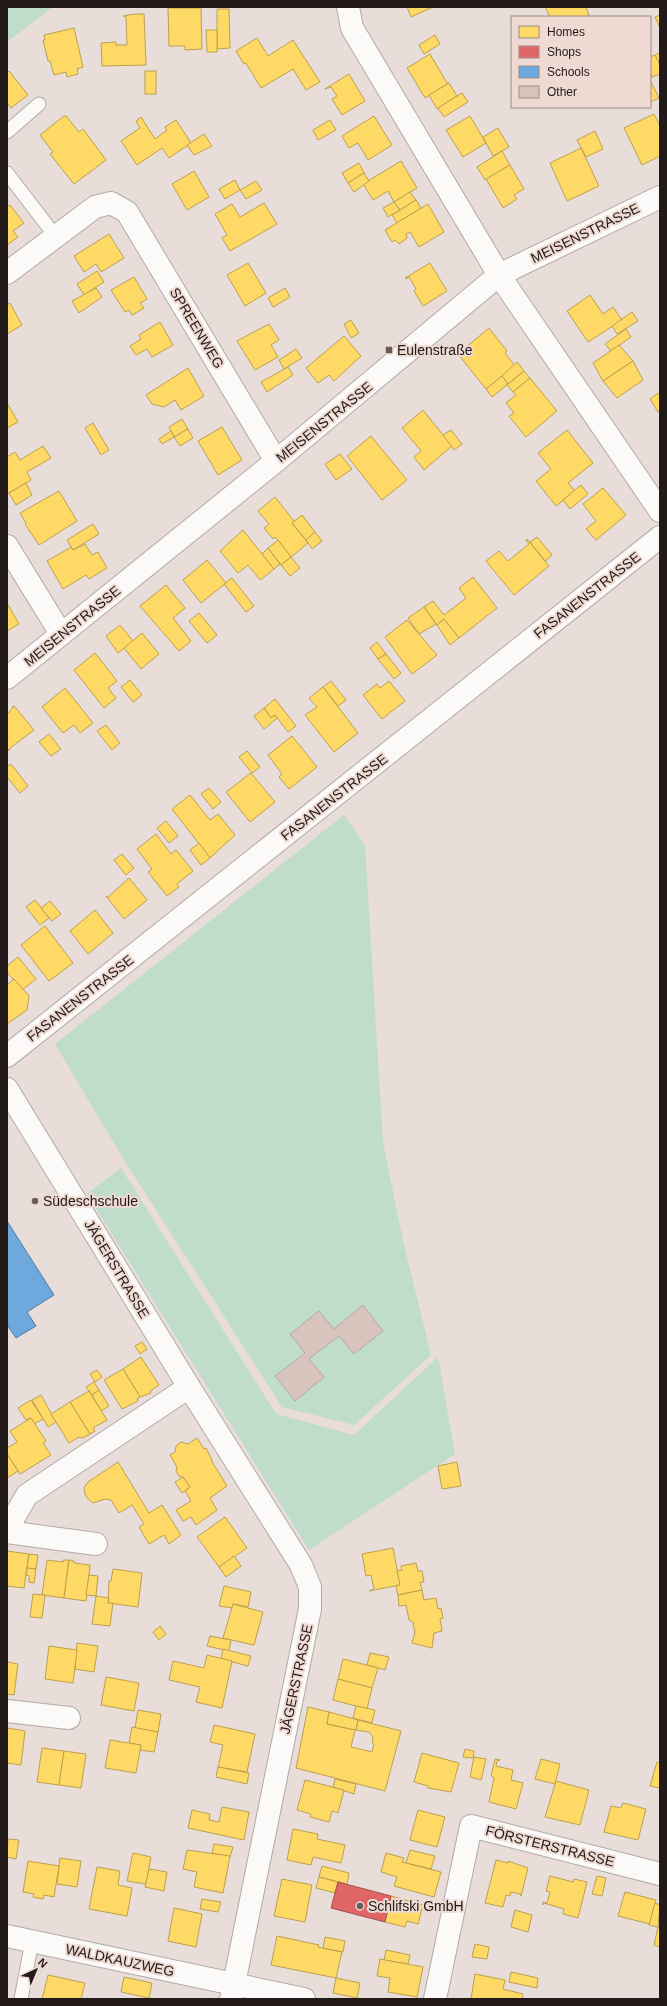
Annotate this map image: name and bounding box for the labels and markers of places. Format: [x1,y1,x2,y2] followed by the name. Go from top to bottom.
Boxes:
[397,342,473,358] place label: Eulenstraße
[384,345,394,355] marker: Eulenstraße
[43,1193,138,1209] place label: Südeschschule
[30,1196,40,1206] marker: Südeschschule
[368,1898,464,1914] place label: Schlifski GmbH
[355,1901,365,1911] marker: Schlifski GmbH

